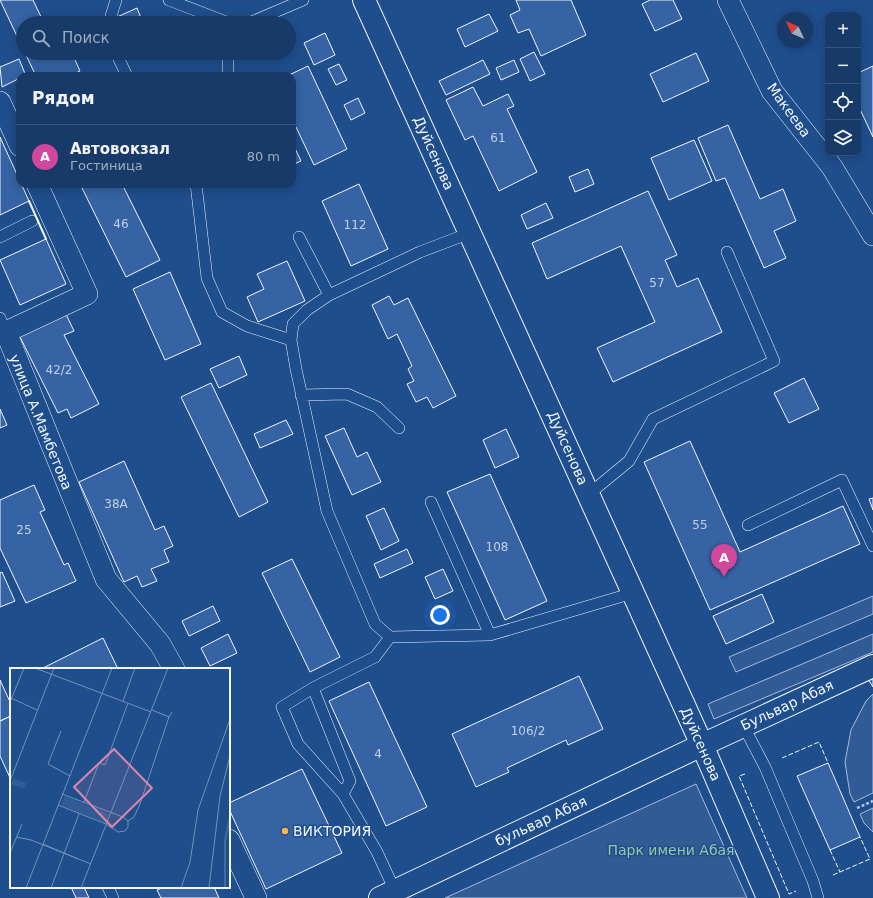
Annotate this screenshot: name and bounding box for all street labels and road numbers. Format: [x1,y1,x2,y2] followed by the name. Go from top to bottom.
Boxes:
[764,80,814,140] street label: Макеева
[411,114,457,192] street label: Дуйсенова
[6,352,76,492] street label: улица А.Мамбетова
[545,409,591,487] street label: Дуйсенова
[738,677,836,733] street label: Бульвар Абая
[678,705,724,783] street label: Дуйсенова
[493,793,589,849] street label: бульвар Абая

